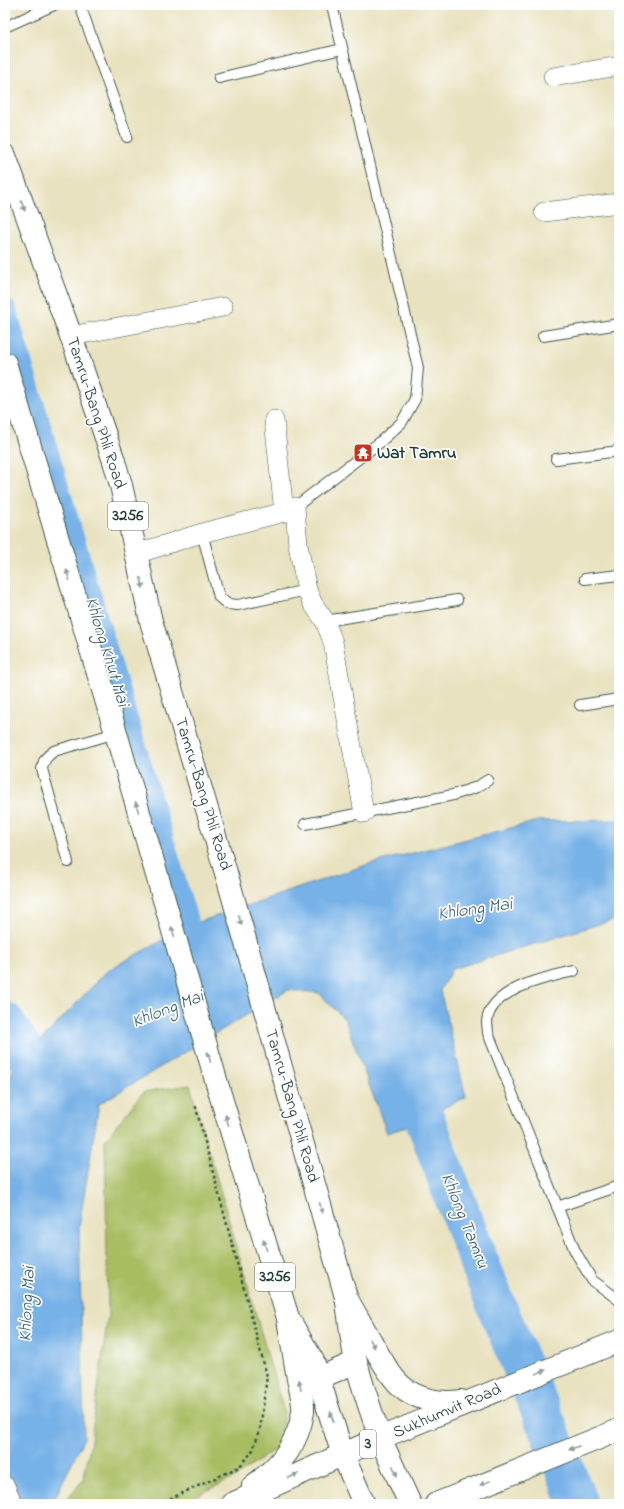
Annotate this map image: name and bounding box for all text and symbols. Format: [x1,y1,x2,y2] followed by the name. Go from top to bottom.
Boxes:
[21,201,27,213] one-way arrow
[58,334,132,493] street label: Tamru-Bang Phli Road
[377,441,457,466] place label: Wat Tamru
[352,442,374,464] temple icon: Wat Tamru
[108,502,148,530] road number: 3256
[65,568,71,580] one-way arrow
[140,577,146,589] one-way arrow
[77,594,135,712] water label: Khlong Khut Mai
[166,715,238,874] street label: Tamru-Bang Phli Road
[134,800,140,812] one-way arrow
[436,892,516,928] water label: Khlong Mai
[237,914,243,926] one-way arrow
[170,925,176,937] one-way arrow
[128,984,209,1036] water label: Khlong Mai
[256,1026,326,1187] street label: Tamru-Bang Phli Road
[206,1050,212,1062] one-way arrow
[224,1114,230,1126] one-way arrow
[433,1169,495,1273] water label: Khlong Tamru
[318,1202,324,1214] one-way arrow
[262,1238,268,1250] one-way arrow
[255,1263,295,1291] road number: 3256
[13,1264,43,1342] water label: Khlong Mai
[368,1337,375,1349] one-way arrow
[536,1368,548,1374] one-way arrow
[389,1377,505,1445] street label: Sukhumvit Road
[296,1379,302,1391] one-way arrow
[328,1411,334,1423] one-way arrow
[360,1430,376,1458] road number: 3
[568,1446,580,1452] one-way arrow
[392,1465,398,1477] one-way arrow
[287,1473,299,1480] one-way arrow
[479,1481,491,1487] one-way arrow

